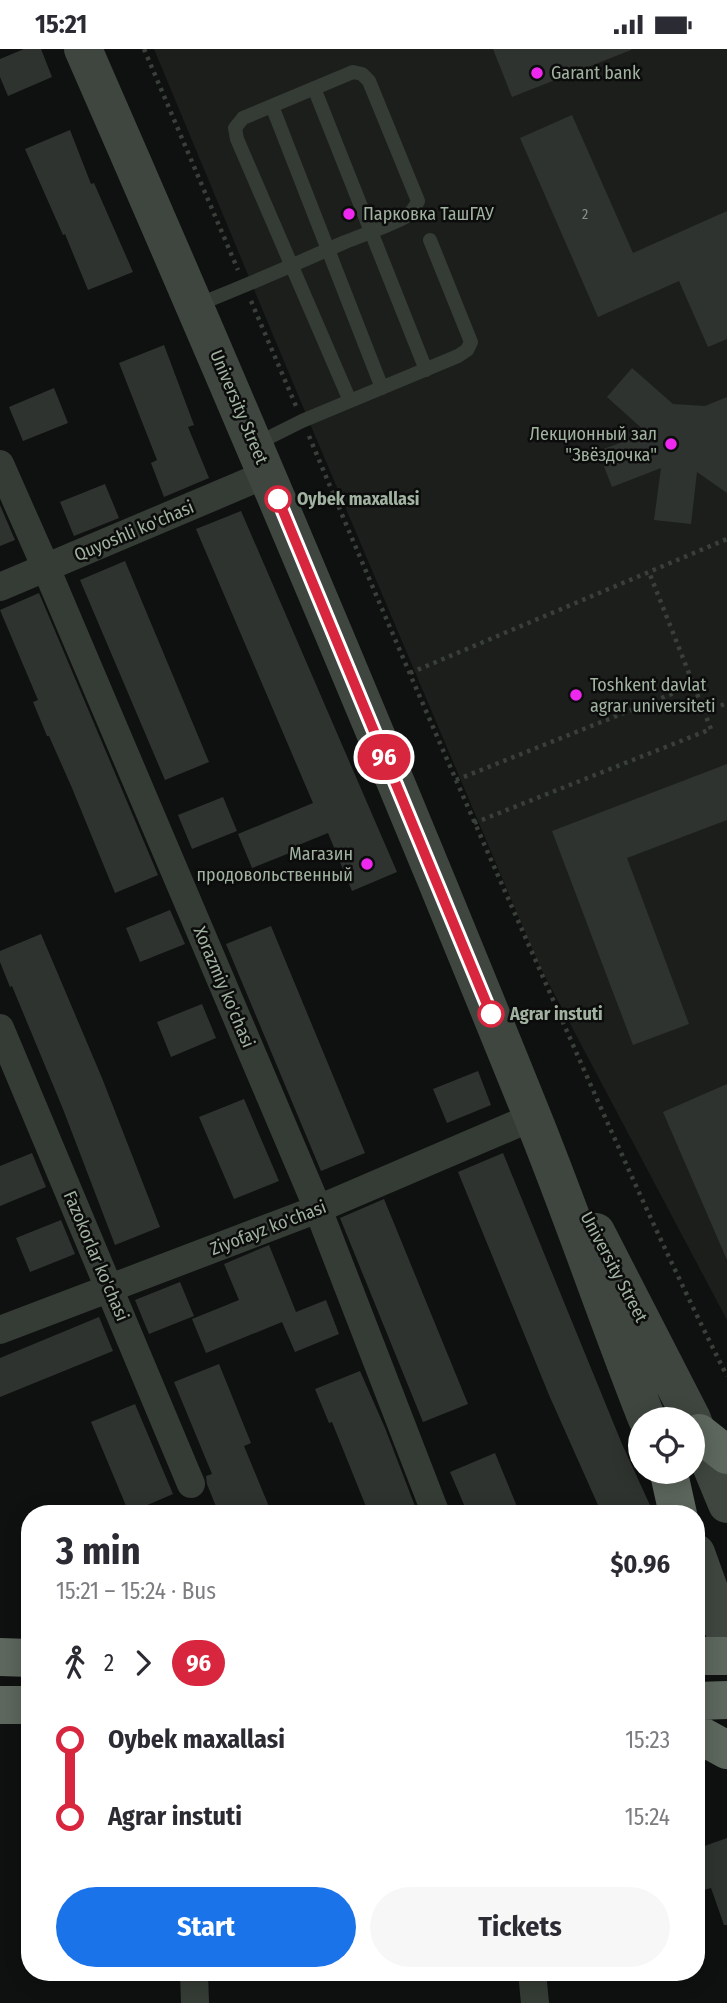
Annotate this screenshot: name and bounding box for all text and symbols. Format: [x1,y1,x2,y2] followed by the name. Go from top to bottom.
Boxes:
[35,9,87,40] text: 15:21
[551,62,641,84] place label: Garant bank
[529,65,545,81] marker: Garant bank
[363,203,494,225] place label: Парковка ТашГАУ
[341,206,357,222] marker: Парковка ТашГАУ
[582,206,588,223] house number: 2
[205,347,273,468] street label: University Street
[529,423,657,466] place label: Лекционный зал "Звёздочка"
[663,436,679,452] marker: Лекционный зал "Звёздочка"
[265,486,291,512] marker: Oybek maxallasi
[297,488,419,510] place label: Oybek maxallasi
[71,496,197,566] street label: Quyoshli ko'chasi
[590,674,716,717] place label: Toshkent davlat agrar universiteti
[568,687,584,703] marker: Toshkent davlat agrar universiteti
[352,734,416,780] line badge: 96
[372,743,396,771] text: 96
[197,843,353,886] place label: Магазин продовольственный
[359,856,375,872] marker: Магазин продовольственный
[189,923,259,1051] street label: Xorazmiy ko'chasi
[478,1001,504,1027] marker: Agrar instuti
[509,1003,603,1025] place label: Agrar instuti
[59,1188,133,1324] street label: Fazokorlar ko'chasi
[207,1196,329,1260] street label: Ziyofayz ko'chasi
[576,1208,652,1326] street label: University Street
[628,1407,705,1484] map controls
[628,1407,705,1484] button: locate
[56,1528,141,1574] text: 3 min
[610,1549,670,1580] text: $0.96
[56,1577,216,1605] text: 15:21 – 15:24 · Bus
[56,1644,94,1682] icon: walk
[124,1644,162,1682] icon: forward
[104,1649,114,1677] text: 2
[186,1649,211,1677] text: 96
[108,1724,285,1755] text: Oybek maxallasi
[625,1726,670,1754] text: 15:23
[108,1801,242,1832] text: Agrar instuti
[625,1803,670,1831] text: 15:24
[56,1887,356,1967] button: Start
[370,1887,670,1967] button: Tickets

